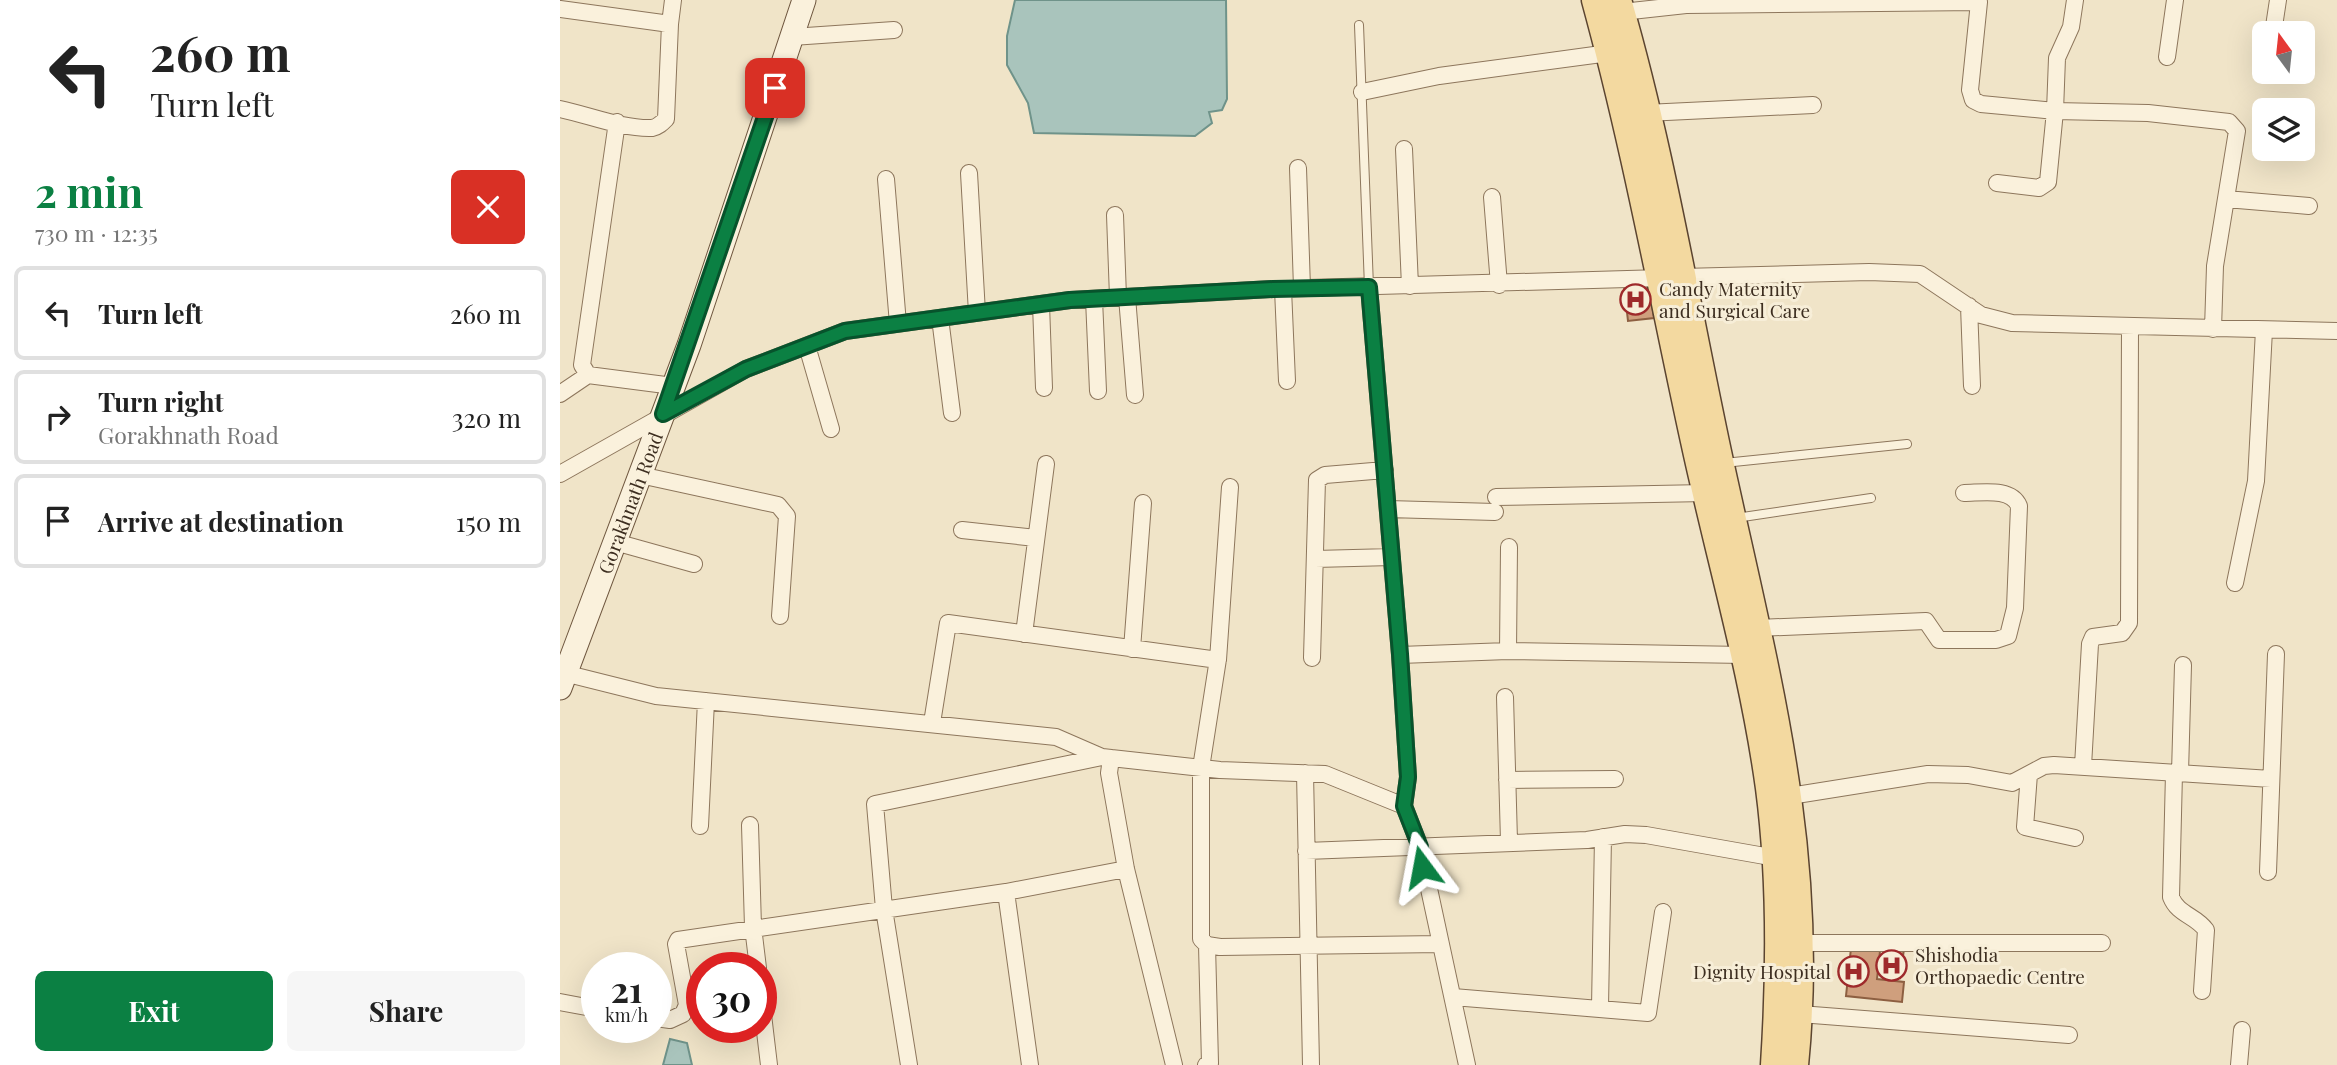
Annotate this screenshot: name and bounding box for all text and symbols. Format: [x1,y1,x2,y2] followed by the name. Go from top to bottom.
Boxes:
[150,19,290,84] text: 260 m
[2252,21,2315,84] north arrow
[2252,21,2315,161] map controls
[35,28,126,119] icon: left
[745,58,805,118] pin
[756,69,794,107] icon: arrive
[150,82,274,125] text: Turn left
[2252,98,2315,161] button: layers
[35,163,143,219] text: 2 min
[451,170,525,244] button: close
[35,217,158,248] text: 730 m · 12:35
[1659,275,1810,323] place label: Candy Maternity and Surgical Care
[1619,282,1653,316] hospital icon: Candy Maternity and Surgical Care
[39,294,77,332] icon: left
[98,296,203,331] text: Turn left
[450,296,521,331] text: 260 m
[98,384,224,419] text: Turn right
[39,398,77,436] icon: right
[452,400,521,435] text: 320 m
[98,419,279,450] text: Gorakhnath Road
[591,428,668,577] street label: Gorakhnath Road
[39,502,77,540] icon: arrive
[98,504,344,539] text: Arrive at destination
[456,504,521,539] text: 150 m
[1385,830,1459,904] position arrow
[1915,941,2085,989] place label: Shishodia Orthopaedic Centre
[1875,948,1909,982] hospital icon: Shishodia Orthopaedic Centre
[686,952,777,1043] speed limit sign: 30
[1837,954,1871,988] hospital icon: Dignity Hospital
[1693,958,1832,984] place label: Dignity Hospital
[611,965,642,1012] text: 21
[35,971,273,1051] button: Exit
[287,971,525,1051] button: Share
[605,1003,648,1027] text: km/h

